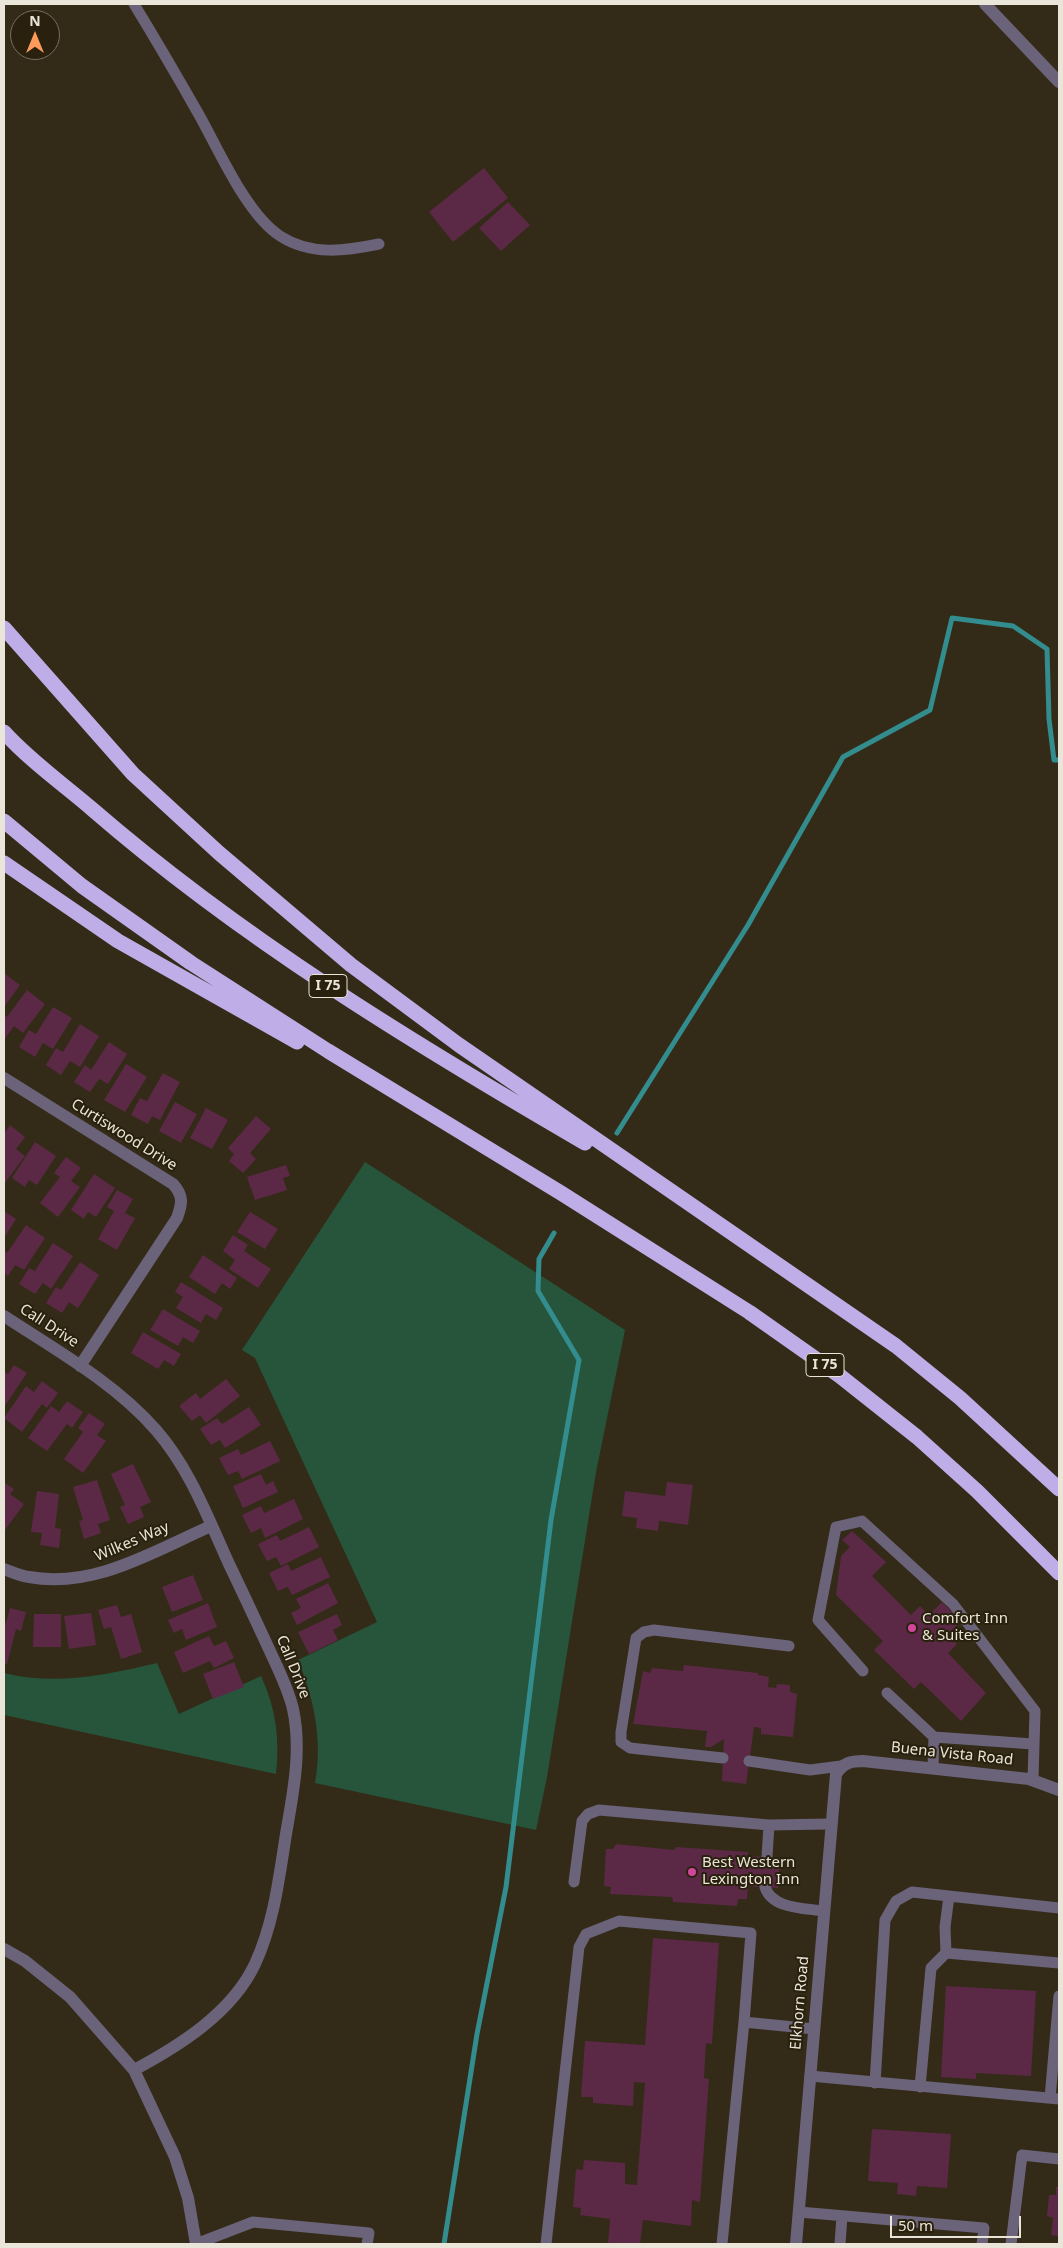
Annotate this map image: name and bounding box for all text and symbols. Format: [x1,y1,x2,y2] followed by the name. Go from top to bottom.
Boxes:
[10,10,60,60] north arrow
[29,11,41,30] text: N
[309,974,347,998] road number: I 75
[68,1095,180,1175] street label: Curtiswood Drive
[16,1300,82,1352] street label: Call Drive
[806,1354,844,1376] road number: I 75
[92,1518,172,1566] street label: Wilkes Way
[922,1610,1008,1645] place label: Comfort Inn & Suites
[906,1622,918,1634] marker: Comfort Inn & Suites
[272,1633,314,1701] street label: Call Drive
[890,1739,1014,1769] street label: Buena Vista Road
[702,1854,800,1889] place label: Best Western Lexington Inn
[686,1866,698,1878] marker: Best Western Lexington Inn
[787,1955,813,2051] street label: Elkhorn Road
[893,2206,1024,2238] scale bar
[898,2215,933,2235] text: 50 m

